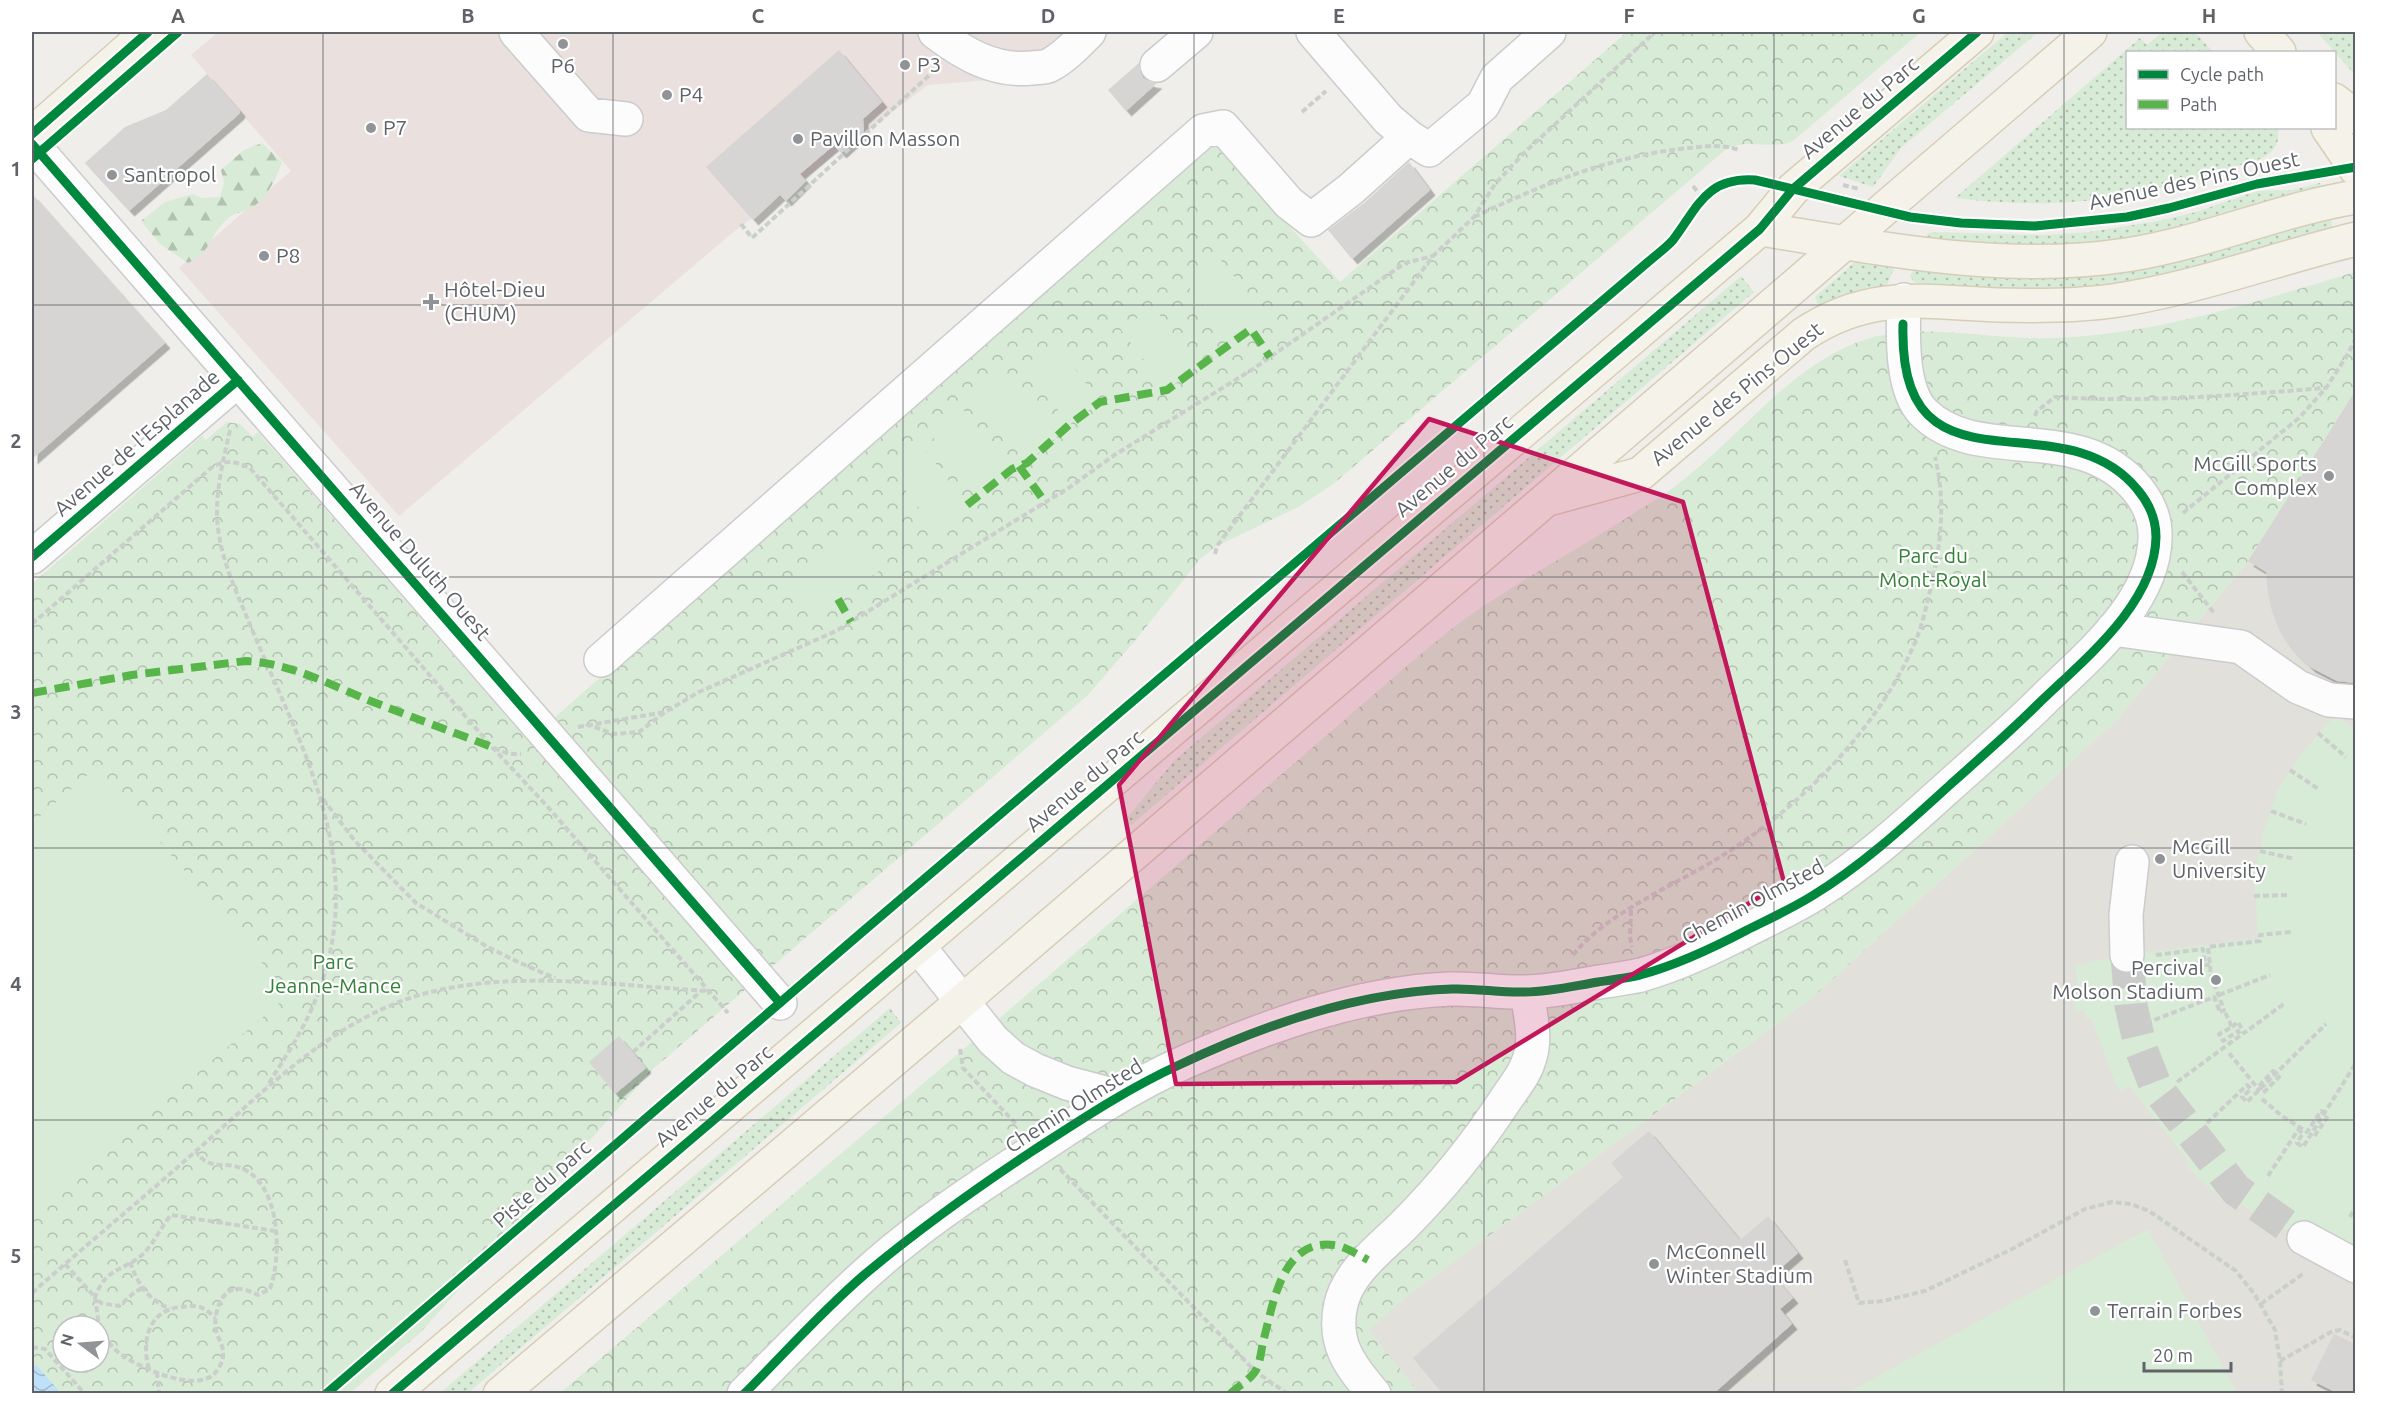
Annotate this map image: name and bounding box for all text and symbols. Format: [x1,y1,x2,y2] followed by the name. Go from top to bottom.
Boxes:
[171,4,185,27] text: A
[461,4,475,27] text: B
[752,4,765,27] text: C
[1041,4,1055,27] text: D
[1333,4,1345,27] text: E
[1623,4,1635,27] text: F
[1912,4,1926,27] text: G
[2202,4,2216,27] text: H
[556,37,570,51] marker: P6
[1796,51,1923,163] street label: Avenue du Parc
[2126,51,2336,129] legend
[917,52,941,76] place label: P3
[551,53,575,77] place label: P6
[898,58,912,72] marker: P3
[2180,64,2264,84] text: Cycle path
[679,82,703,106] place label: P4
[660,88,674,102] marker: P4
[2180,94,2217,114] text: Path
[383,115,407,139] place label: P7
[364,121,378,135] marker: P7
[810,126,960,150] place label: Pavillon Masson
[791,132,805,146] marker: Pavillon Masson
[2087,146,2301,214] street label: Avenue des Pins Ouest
[10,157,22,180] text: 1
[124,162,216,186] place label: Santropol
[105,168,119,182] marker: Santropol
[276,243,300,267] place label: P8
[257,249,271,263] marker: P8
[444,277,546,325] place label: Hôtel-Dieu (CHUM)
[422,293,440,311] marker: Hôtel-Dieu (CHUM)
[1646,317,1827,470] street label: Avenue des Pins Ouest
[49,364,224,521] street label: Avenue de l'Esplanade
[1390,409,1517,521] street label: Avenue du Parc
[10,429,22,452] text: 2
[2193,451,2317,499] place label: McGill Sports Complex
[2322,469,2336,483] marker: McGill Sports Complex
[345,476,496,645] street label: Avenue Duluth Ouest
[1879,543,1987,591] park label: Parc du Mont-Royal
[10,700,22,723] text: 3
[1021,724,1148,836] street label: Avenue du Parc
[2172,834,2266,882] place label: McGill University
[2153,852,2167,866] marker: McGill University
[1677,854,1828,949] street label: Chemin Olmsted
[265,949,401,997] park label: Parc Jeanne-Mance
[2052,955,2204,1003] place label: Percival Molson Stadium
[10,972,22,995] text: 4
[2209,973,2223,987] marker: Percival Molson Stadium
[650,1039,777,1151] street label: Avenue du Parc
[1000,1053,1147,1157] street label: Chemin Olmsted
[488,1134,595,1232] street label: Piste du parc
[1666,1239,1813,1287] place label: McConnell Winter Stadium
[10,1244,22,1267] text: 5
[1647,1257,1661,1271] marker: McConnell Winter Stadium
[2107,1298,2242,1322] place label: Terrain Forbes
[2088,1304,2102,1318] marker: Terrain Forbes
[51,1314,111,1374] north arrow
[56,1332,77,1348] text: N
[2144,1335,2231,1373] scale bar
[2153,1345,2193,1365] text: 20 m

